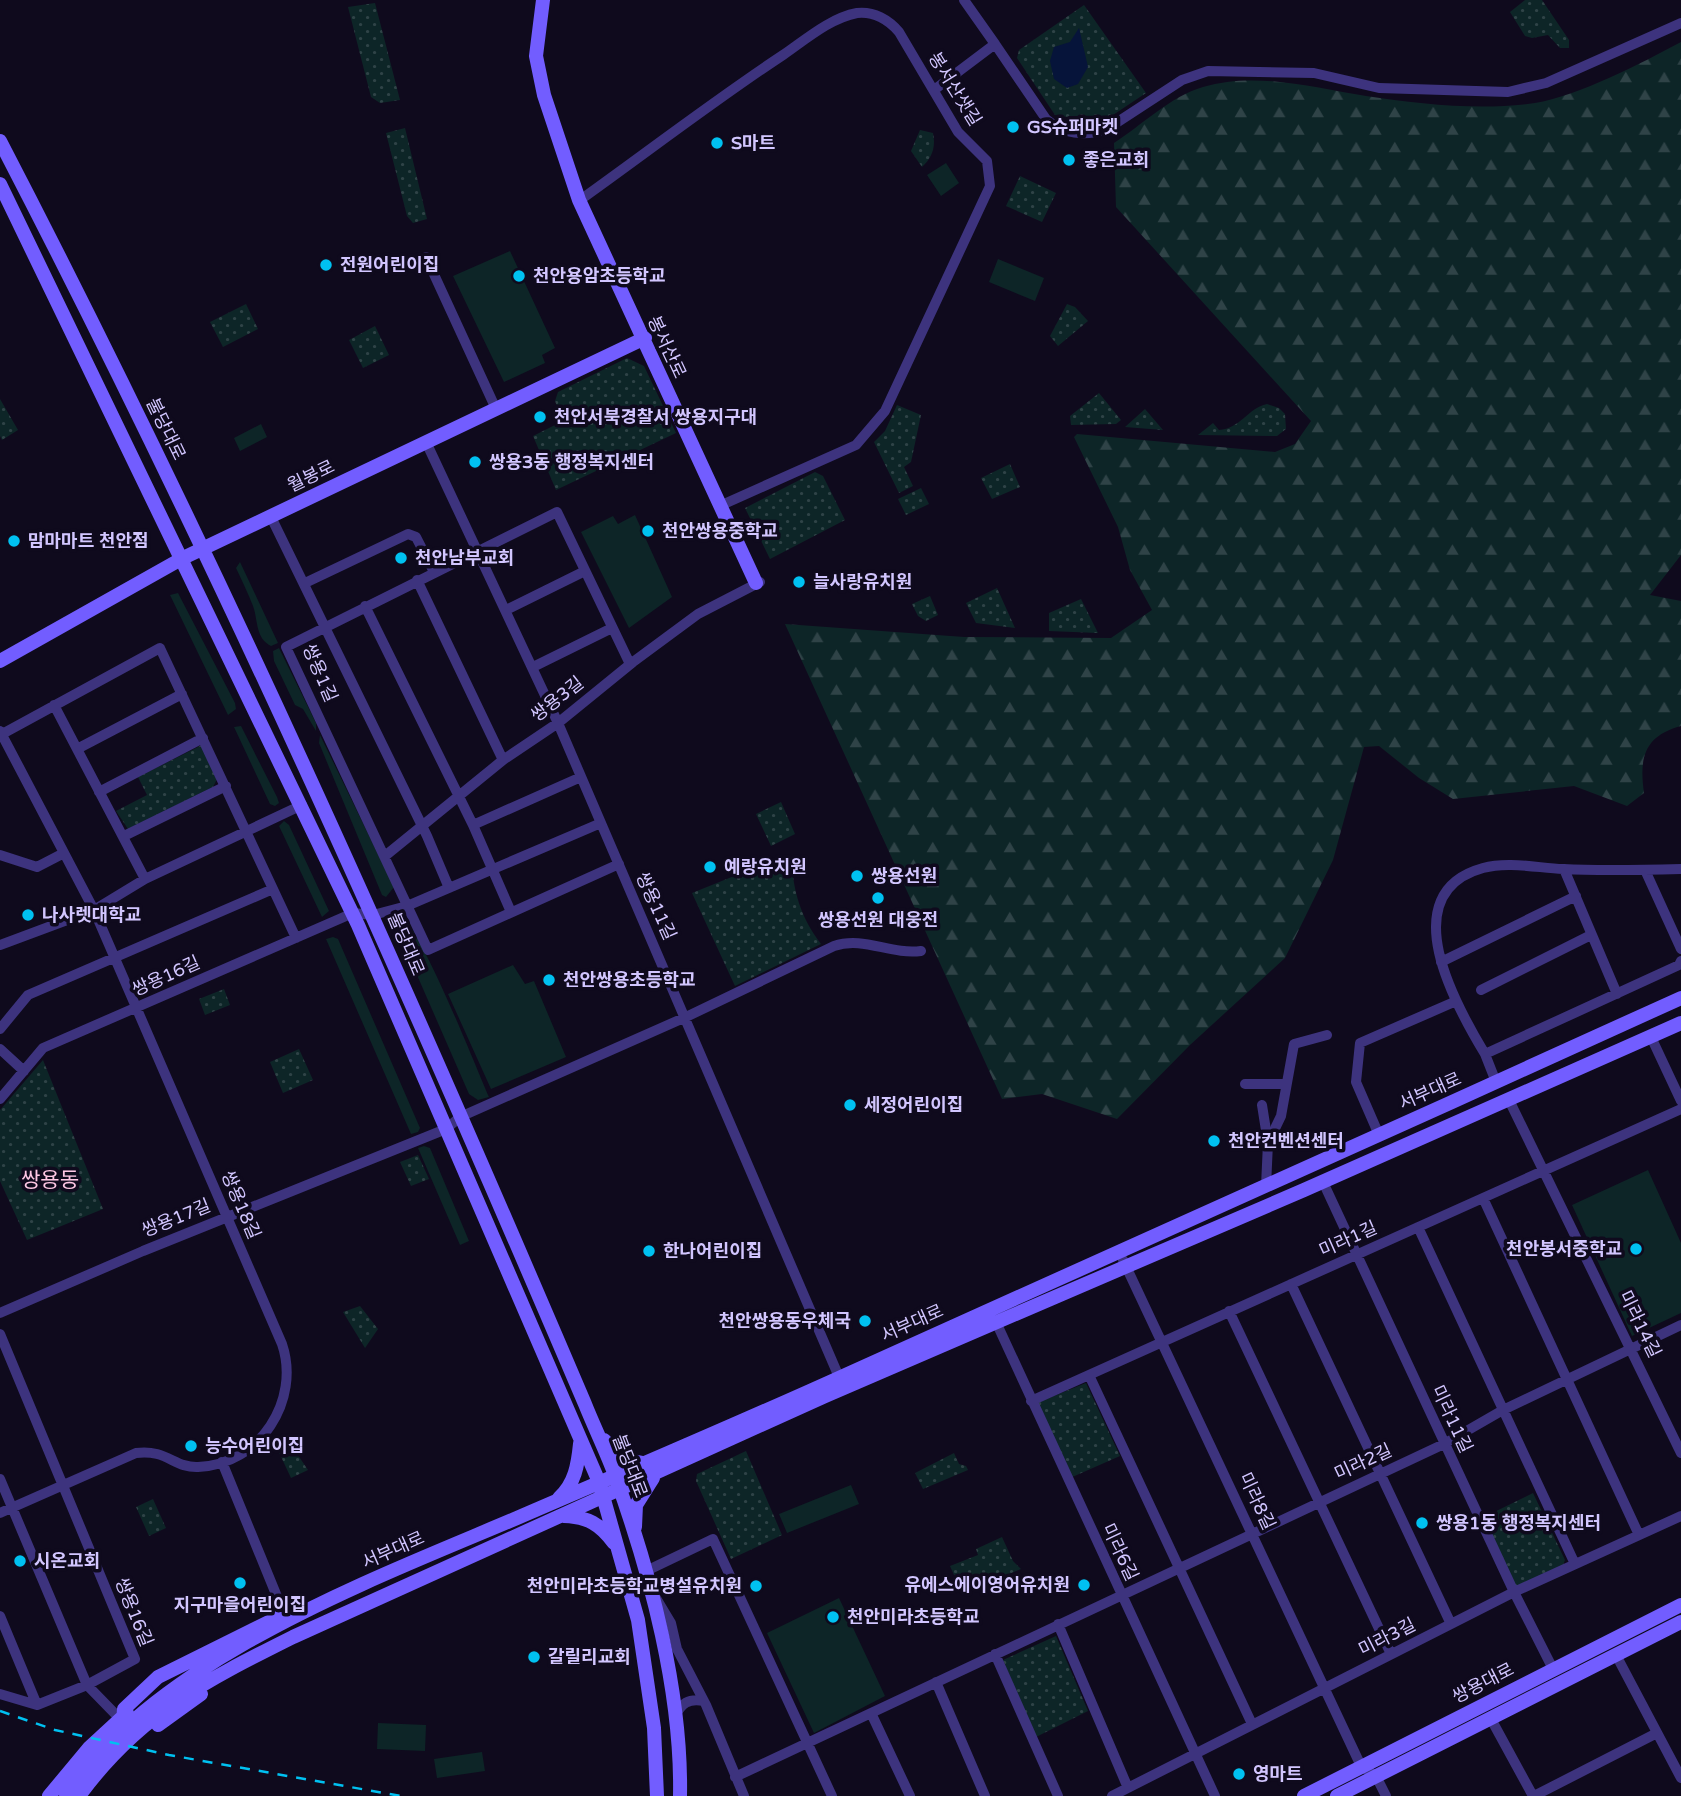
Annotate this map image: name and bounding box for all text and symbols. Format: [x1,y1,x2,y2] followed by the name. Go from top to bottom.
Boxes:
[924,48,986,130] street label: 봉서산샛길
[1027,116,1118,138] place label: GS슈퍼마켓
[1005,119,1021,135] marker: GS슈퍼마켓
[731,132,775,154] place label: S마트
[709,135,725,151] marker: S마트
[1083,149,1149,171] place label: 좋은교회
[1061,152,1077,168] marker: 좋은교회
[340,254,439,276] place label: 전원어린이집
[318,257,334,273] marker: 전원어린이집
[533,265,665,287] place label: 천안용암초등학교
[511,268,527,284] marker: 천안용암초등학교
[643,312,691,382] street label: 봉서산로
[142,394,190,464] street label: 불당대로
[554,406,757,428] place label: 천안서북경찰서 쌍용지구대
[532,409,548,425] marker: 천안서북경찰서 쌍용지구대
[489,451,654,473] place label: 쌍용3동 행정복지센터
[467,454,483,470] marker: 쌍용3동 행정복지센터
[284,455,338,497] street label: 월봉로
[662,520,778,542] place label: 천안쌍용중학교
[640,523,656,539] marker: 천안쌍용중학교
[28,530,149,552] place label: 맘마마트 천안점
[6,533,22,549] marker: 맘마마트 천안점
[415,547,514,569] place label: 천안남부교회
[393,550,409,566] marker: 천안남부교회
[813,571,912,593] place label: 늘사랑유치원
[791,574,807,590] marker: 늘사랑유치원
[298,641,342,705] street label: 쌍용1길
[526,672,588,726] street label: 쌍용3길
[724,856,807,878] place label: 예랑유치원
[702,859,718,875] marker: 예랑유치원
[871,865,937,887] place label: 쌍용선원
[849,868,865,884] marker: 쌍용선원
[631,869,681,943] street label: 쌍용11길
[870,890,886,906] marker: 쌍용선원 대웅전
[42,904,141,926] place label: 나사렛대학교
[20,907,36,923] marker: 나사렛대학교
[383,909,429,979] street label: 불당대로
[818,909,938,931] place label: 쌍용선원 대웅전
[129,951,203,1001] street label: 쌍용16길
[563,969,695,991] place label: 천안쌍용초등학교
[541,972,557,988] marker: 천안쌍용초등학교
[1395,1067,1465,1115] street label: 서부대로
[864,1094,963,1116] place label: 세정어린이집
[842,1097,858,1113] marker: 세정어린이집
[1228,1130,1344,1152] place label: 천안컨벤션센터
[1206,1133,1222,1149] marker: 천안컨벤션센터
[217,1167,265,1243] street label: 쌍용18길
[21,1168,79,1193] district label: 쌍용동
[138,1194,214,1242] street label: 쌍용17길
[1316,1217,1380,1261] street label: 미라1길
[1506,1238,1622,1260] place label: 천안봉서중학교
[663,1240,762,1262] place label: 한나어린이집
[1628,1241,1644,1257] marker: 천안봉서중학교
[641,1243,657,1259] marker: 한나어린이집
[1614,1287,1666,1361] street label: 미라14길
[877,1299,947,1347] street label: 서부대로
[719,1310,851,1332] place label: 천안쌍용동우체국
[857,1313,873,1329] marker: 천안쌍용동우체국
[1427,1382,1477,1456] street label: 미라11길
[608,1431,652,1501] street label: 불당대로
[205,1435,304,1457] place label: 능수어린이집
[183,1438,199,1454] marker: 능수어린이집
[1331,1439,1395,1485] street label: 미라2길
[1234,1469,1280,1533] street label: 미라8길
[1436,1512,1601,1534] place label: 쌍용1동 행정복지센터
[1414,1515,1430,1531] marker: 쌍용1동 행정복지센터
[1097,1520,1143,1584] street label: 미라6길
[358,1526,428,1574] street label: 서부대로
[34,1550,100,1572] place label: 시온교회
[12,1553,28,1569] marker: 시온교회
[110,1574,158,1650] street label: 쌍용16길
[904,1574,1070,1596] place label: 유에스에이영어유치원
[232,1575,248,1591] marker: 지구마을어린이집
[527,1575,742,1597] place label: 천안미라초등학교병설유치원
[1076,1577,1092,1593] marker: 유에스에이영어유치원
[748,1578,764,1594] marker: 천안미라초등학교병설유치원
[174,1594,306,1616] place label: 지구마을어린이집
[847,1606,979,1628] place label: 천안미라초등학교
[825,1609,841,1625] marker: 천안미라초등학교
[1355,1613,1419,1661] street label: 미라3길
[548,1646,631,1668] place label: 갈릴리교회
[526,1649,542,1665] marker: 갈릴리교회
[1448,1658,1518,1708] street label: 쌍용대로
[1253,1763,1303,1785] place label: 영마트
[1231,1766,1247,1782] marker: 영마트

